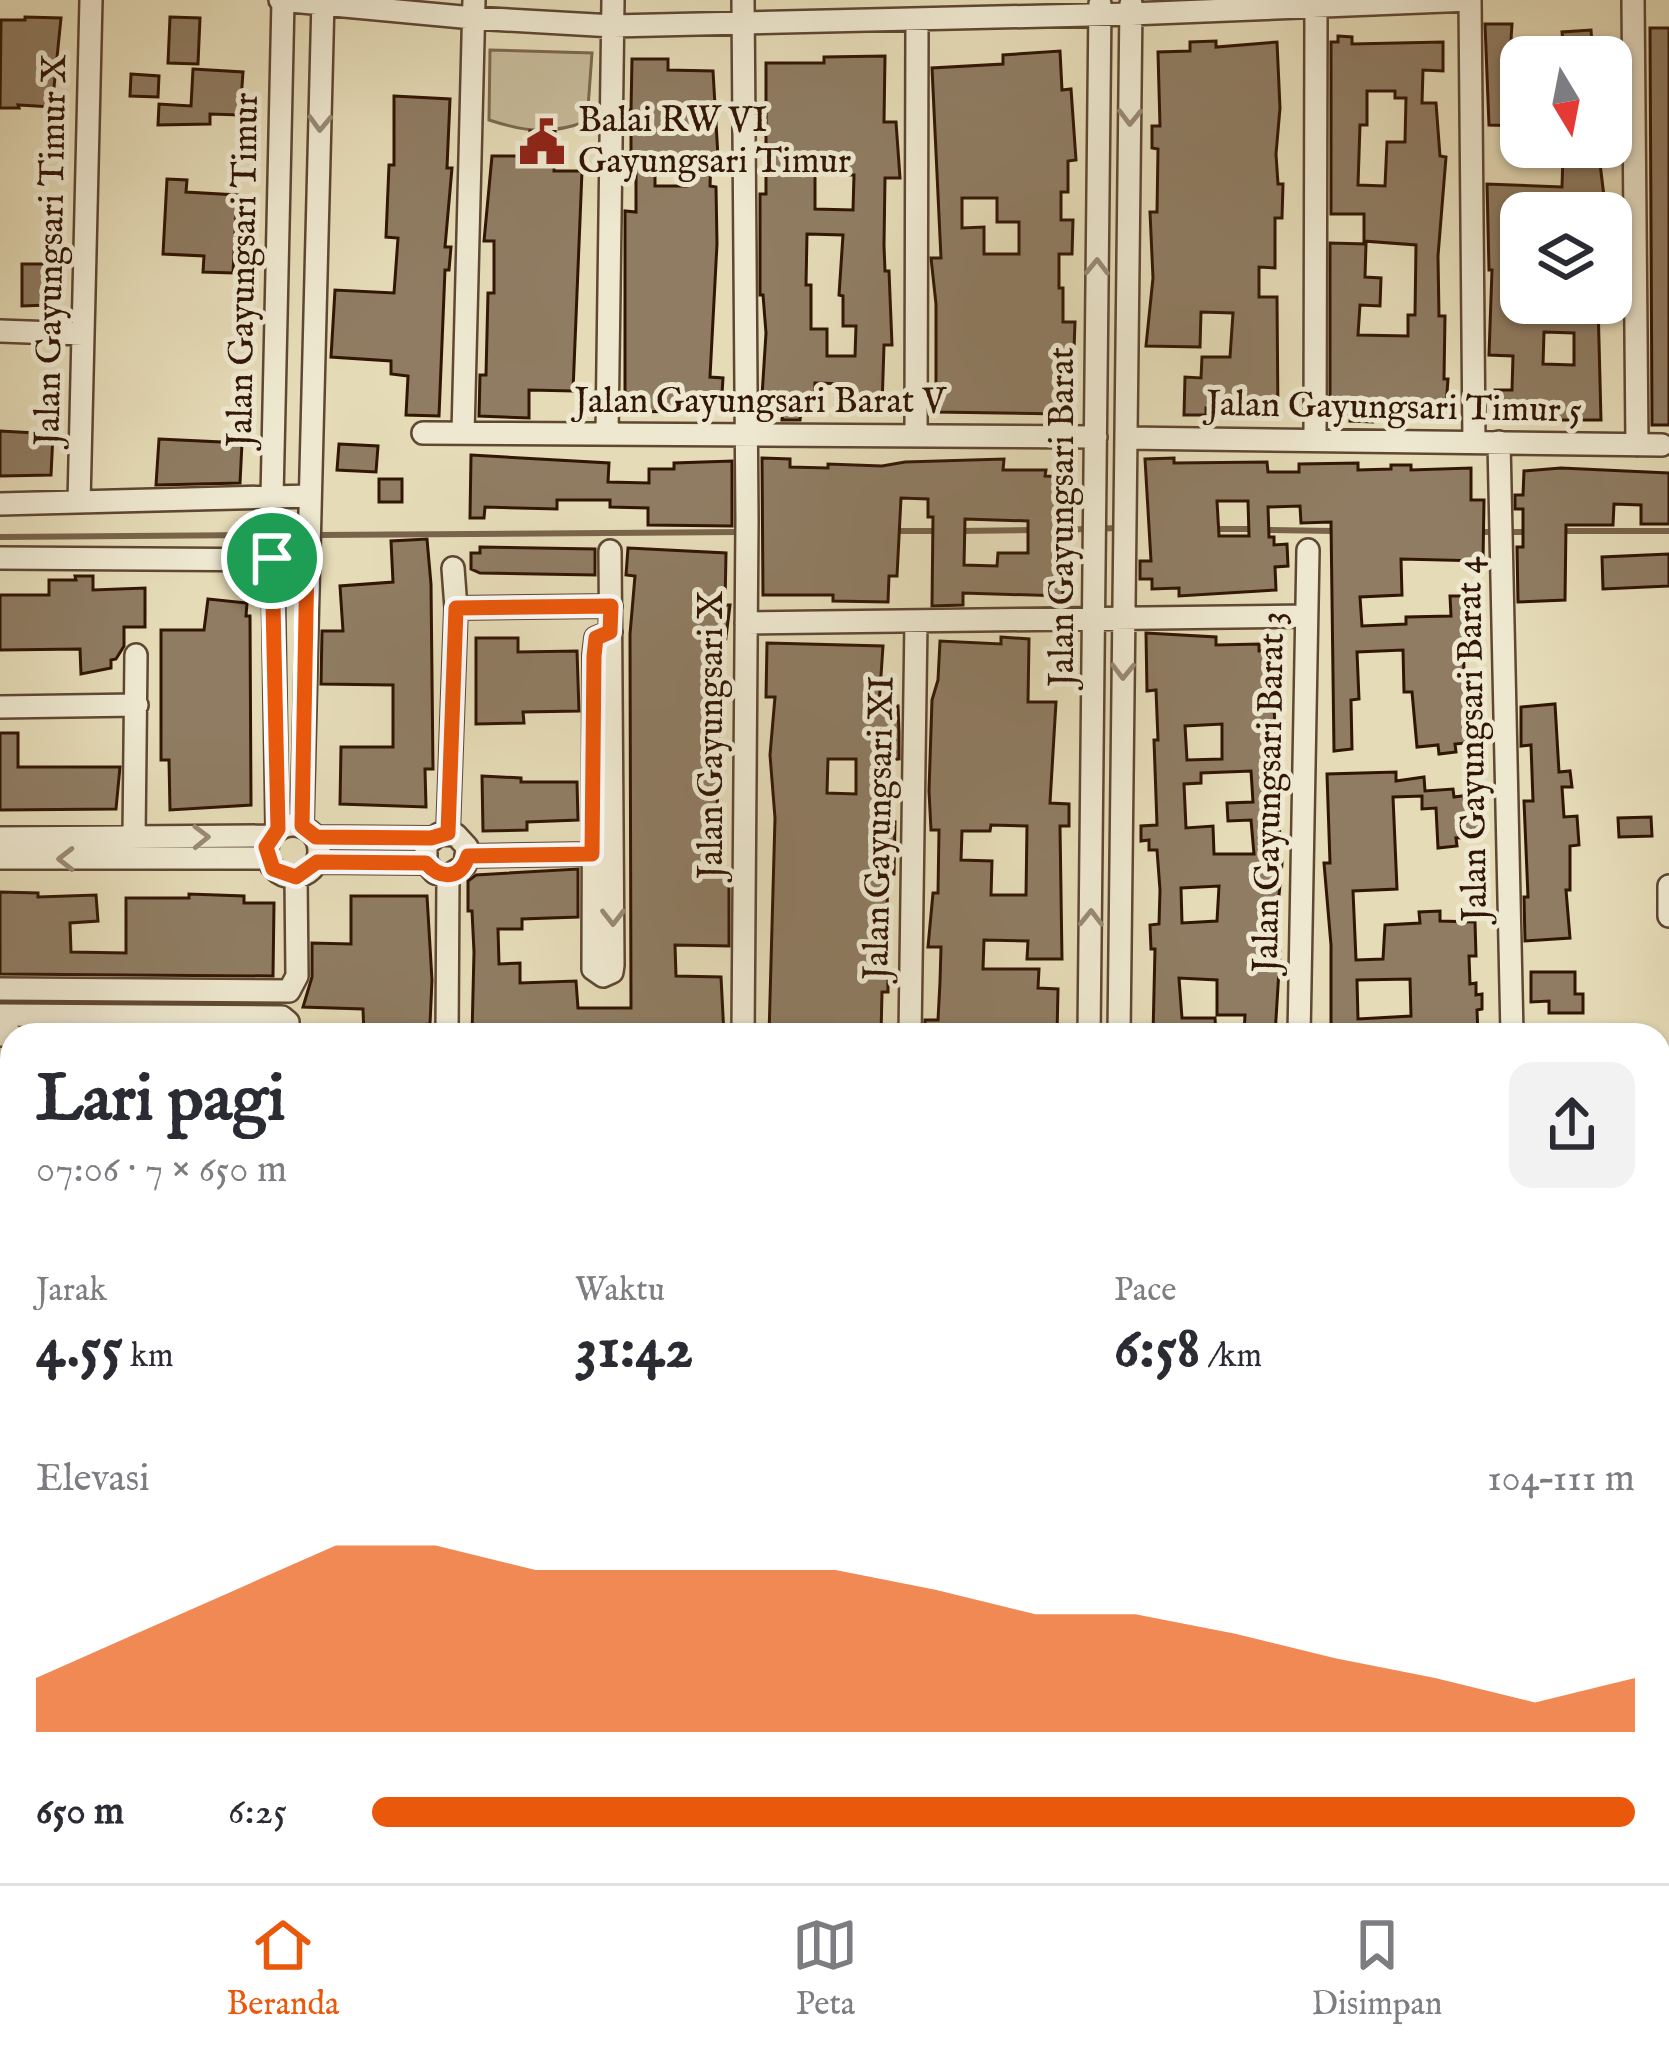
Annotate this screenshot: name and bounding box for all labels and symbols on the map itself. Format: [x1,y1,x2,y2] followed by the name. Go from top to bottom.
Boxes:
[1500,36,1632,168] north arrow
[26,54,78,450] street label: Jalan Gayungsari Timur X
[218,92,270,452] street label: Jalan Gayungsari Timur
[578,98,851,185] place label: Balai RW VI Gayungsari Timur
[1117,108,1143,127] one-way arrow
[307,114,333,133] one-way arrow
[517,117,567,167] public building icon: Balai RW VI Gayungsari Timur
[1084,257,1110,276] one-way arrow
[1040,347,1086,691] street label: Jalan Gayungsari Barat
[570,379,947,425] street label: Jalan Gayungsari Barat V
[1202,382,1582,434] street label: Jalan Gayungsari Timur 5
[221,507,323,609] pin
[1447,555,1499,926] street label: Jalan Gayungsari Barat 4
[689,591,735,883] street label: Jalan Gayungsari X
[1244,611,1296,977] street label: Jalan Gayungsari Barat 3
[1110,663,1136,681] one-way arrow
[854,676,906,984] street label: Jalan Gayungsari XI
[193,824,211,850] one-way arrow
[56,846,74,872] one-way arrow
[1078,908,1104,926] one-way arrow
[600,909,626,927] one-way arrow

